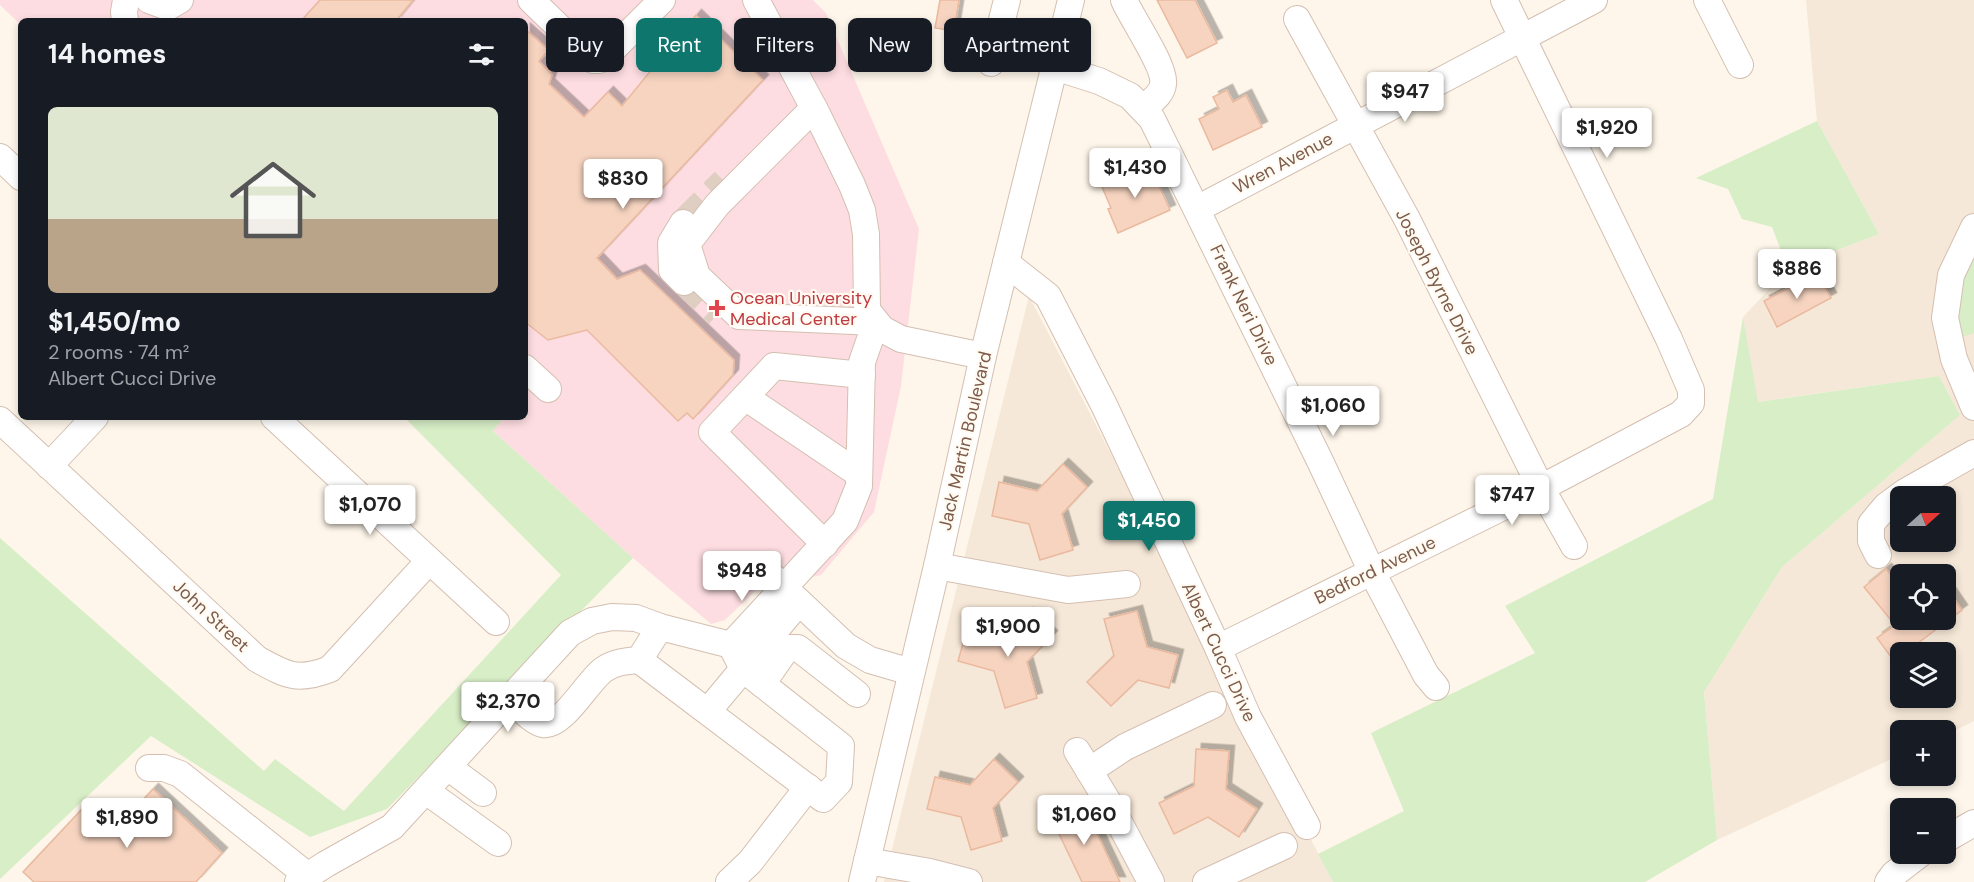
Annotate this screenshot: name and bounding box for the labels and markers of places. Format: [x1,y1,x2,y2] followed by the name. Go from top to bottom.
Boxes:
[1369,72,1441,123] pin: $947
[1558,108,1656,159] pin: $1,920
[1086,148,1184,199] pin: $1,430
[587,159,659,210] pin: $830
[1761,249,1833,300] pin: $886
[730,286,872,331] place label: Ocean University Medical Center
[708,299,726,317] marker: Ocean University Medical Center
[1284,386,1382,437] pin: $1,060
[1476,475,1548,526] pin: $747
[321,485,419,536] pin: $1,070
[1100,501,1198,552] pin: $1,450
[706,551,778,602] pin: $948
[959,607,1057,658] pin: $1,900
[459,682,557,733] pin: $2,370
[1035,795,1133,846] pin: $1,060
[78,798,176,849] pin: $1,890

